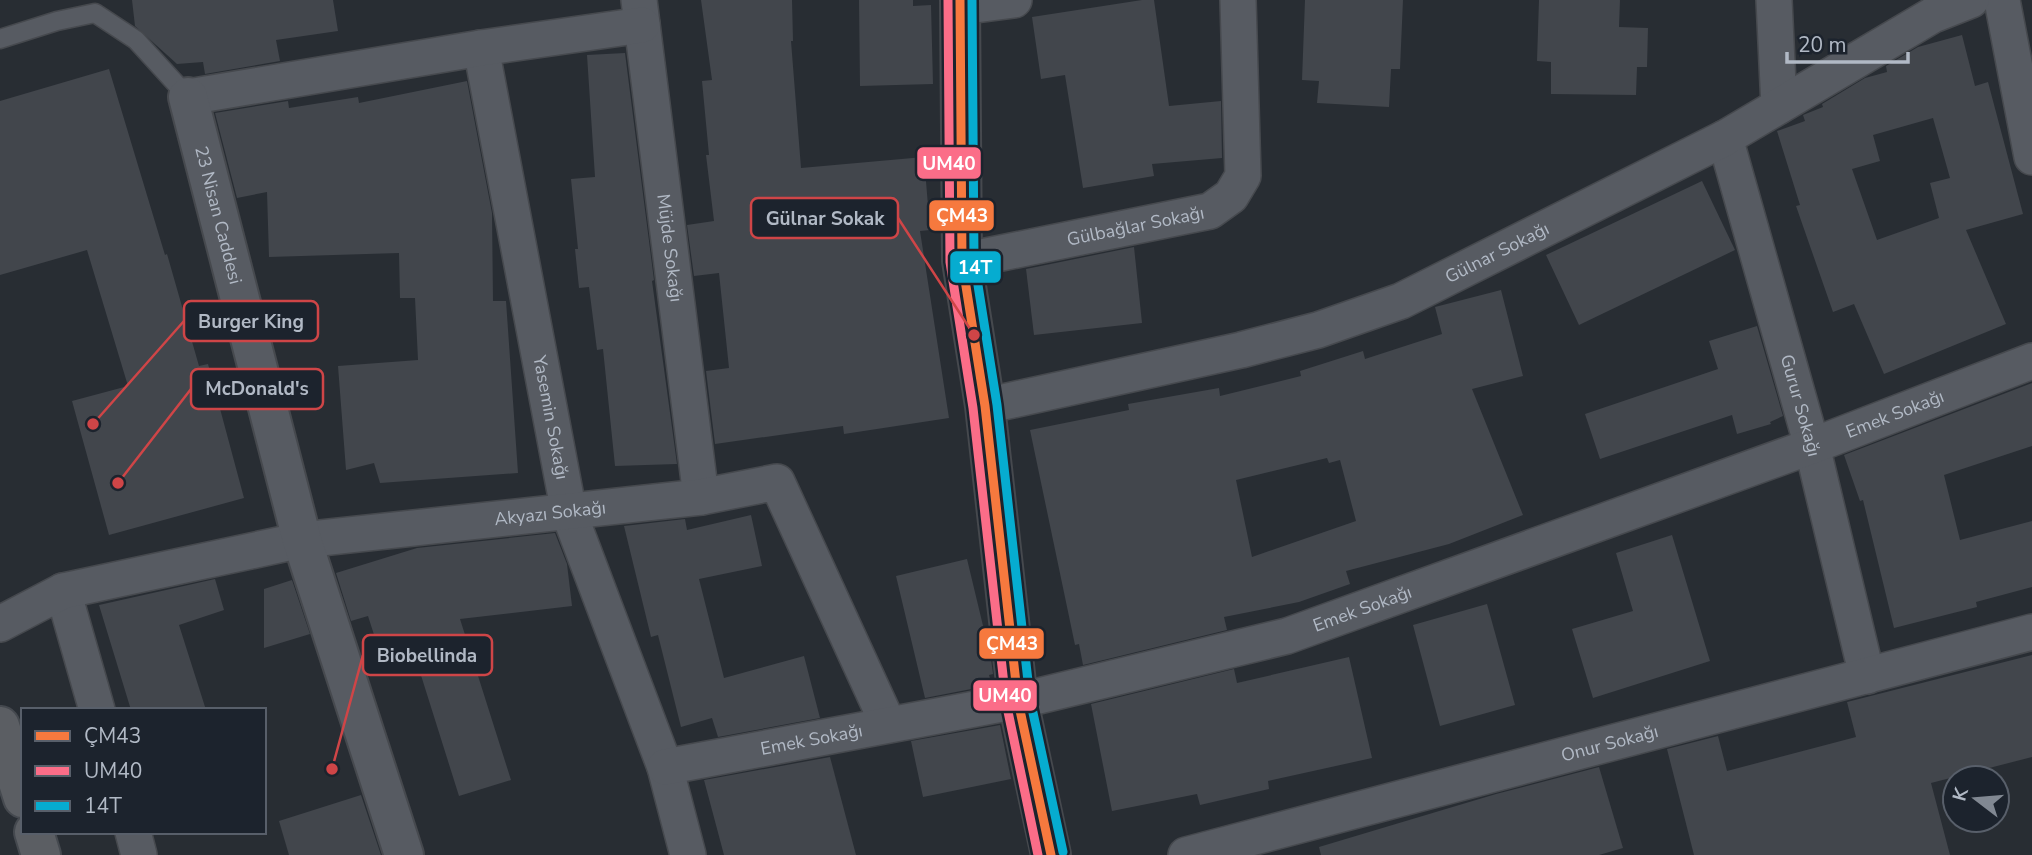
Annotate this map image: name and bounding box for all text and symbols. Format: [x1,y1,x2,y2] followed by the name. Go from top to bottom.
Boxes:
[1787,21,1908,65] scale bar
[1798,31,1847,59] text: 20 m
[189,144,248,287] street label: 23 Nisan Caddesi
[916,146,982,180] line badge: UM40
[922,151,976,177] text: UM40
[651,193,689,304] street label: Müjde Sokağı
[751,198,898,238] callout: Gülnar Sokak
[928,199,995,232] line badge: ÇM43
[1065,200,1206,252] street label: Gülbağlar Sokağı
[936,203,988,229] text: ÇM43
[766,206,885,232] text: Gülnar Sokak
[1441,216,1553,289] street label: Gülnar Sokağı
[949,250,1002,284] line badge: 14T
[958,255,992,281] text: 14T
[184,301,318,341] callout: Burger King
[198,309,304,335] text: Burger King
[527,352,574,482] street label: Yasemin Sokağı
[1775,352,1826,459] street label: Gurur Sokağı
[191,369,323,409] callout: McDonald's
[205,376,309,402] text: McDonald's
[1842,384,1947,444] street label: Emek Sokağı
[493,495,607,531] street label: Akyazı Sokağı
[1310,580,1415,638] street label: Emek Sokağı
[978,627,1045,660] line badge: ÇM43
[986,631,1038,657] text: ÇM43
[363,635,492,675] callout: Biobellinda
[377,643,477,669] text: Biobellinda
[972,679,1038,712] line badge: UM40
[978,683,1032,709] text: UM40
[21,708,266,834] legend
[758,718,865,761] street label: Emek Sokağı
[1558,719,1661,768] street label: Onur Sokağı
[84,722,141,750] text: ÇM43
[84,757,142,785] text: UM40
[1941,764,2011,834] north arrow
[1946,784,1975,804] text: K
[84,792,122,820] text: 14T

